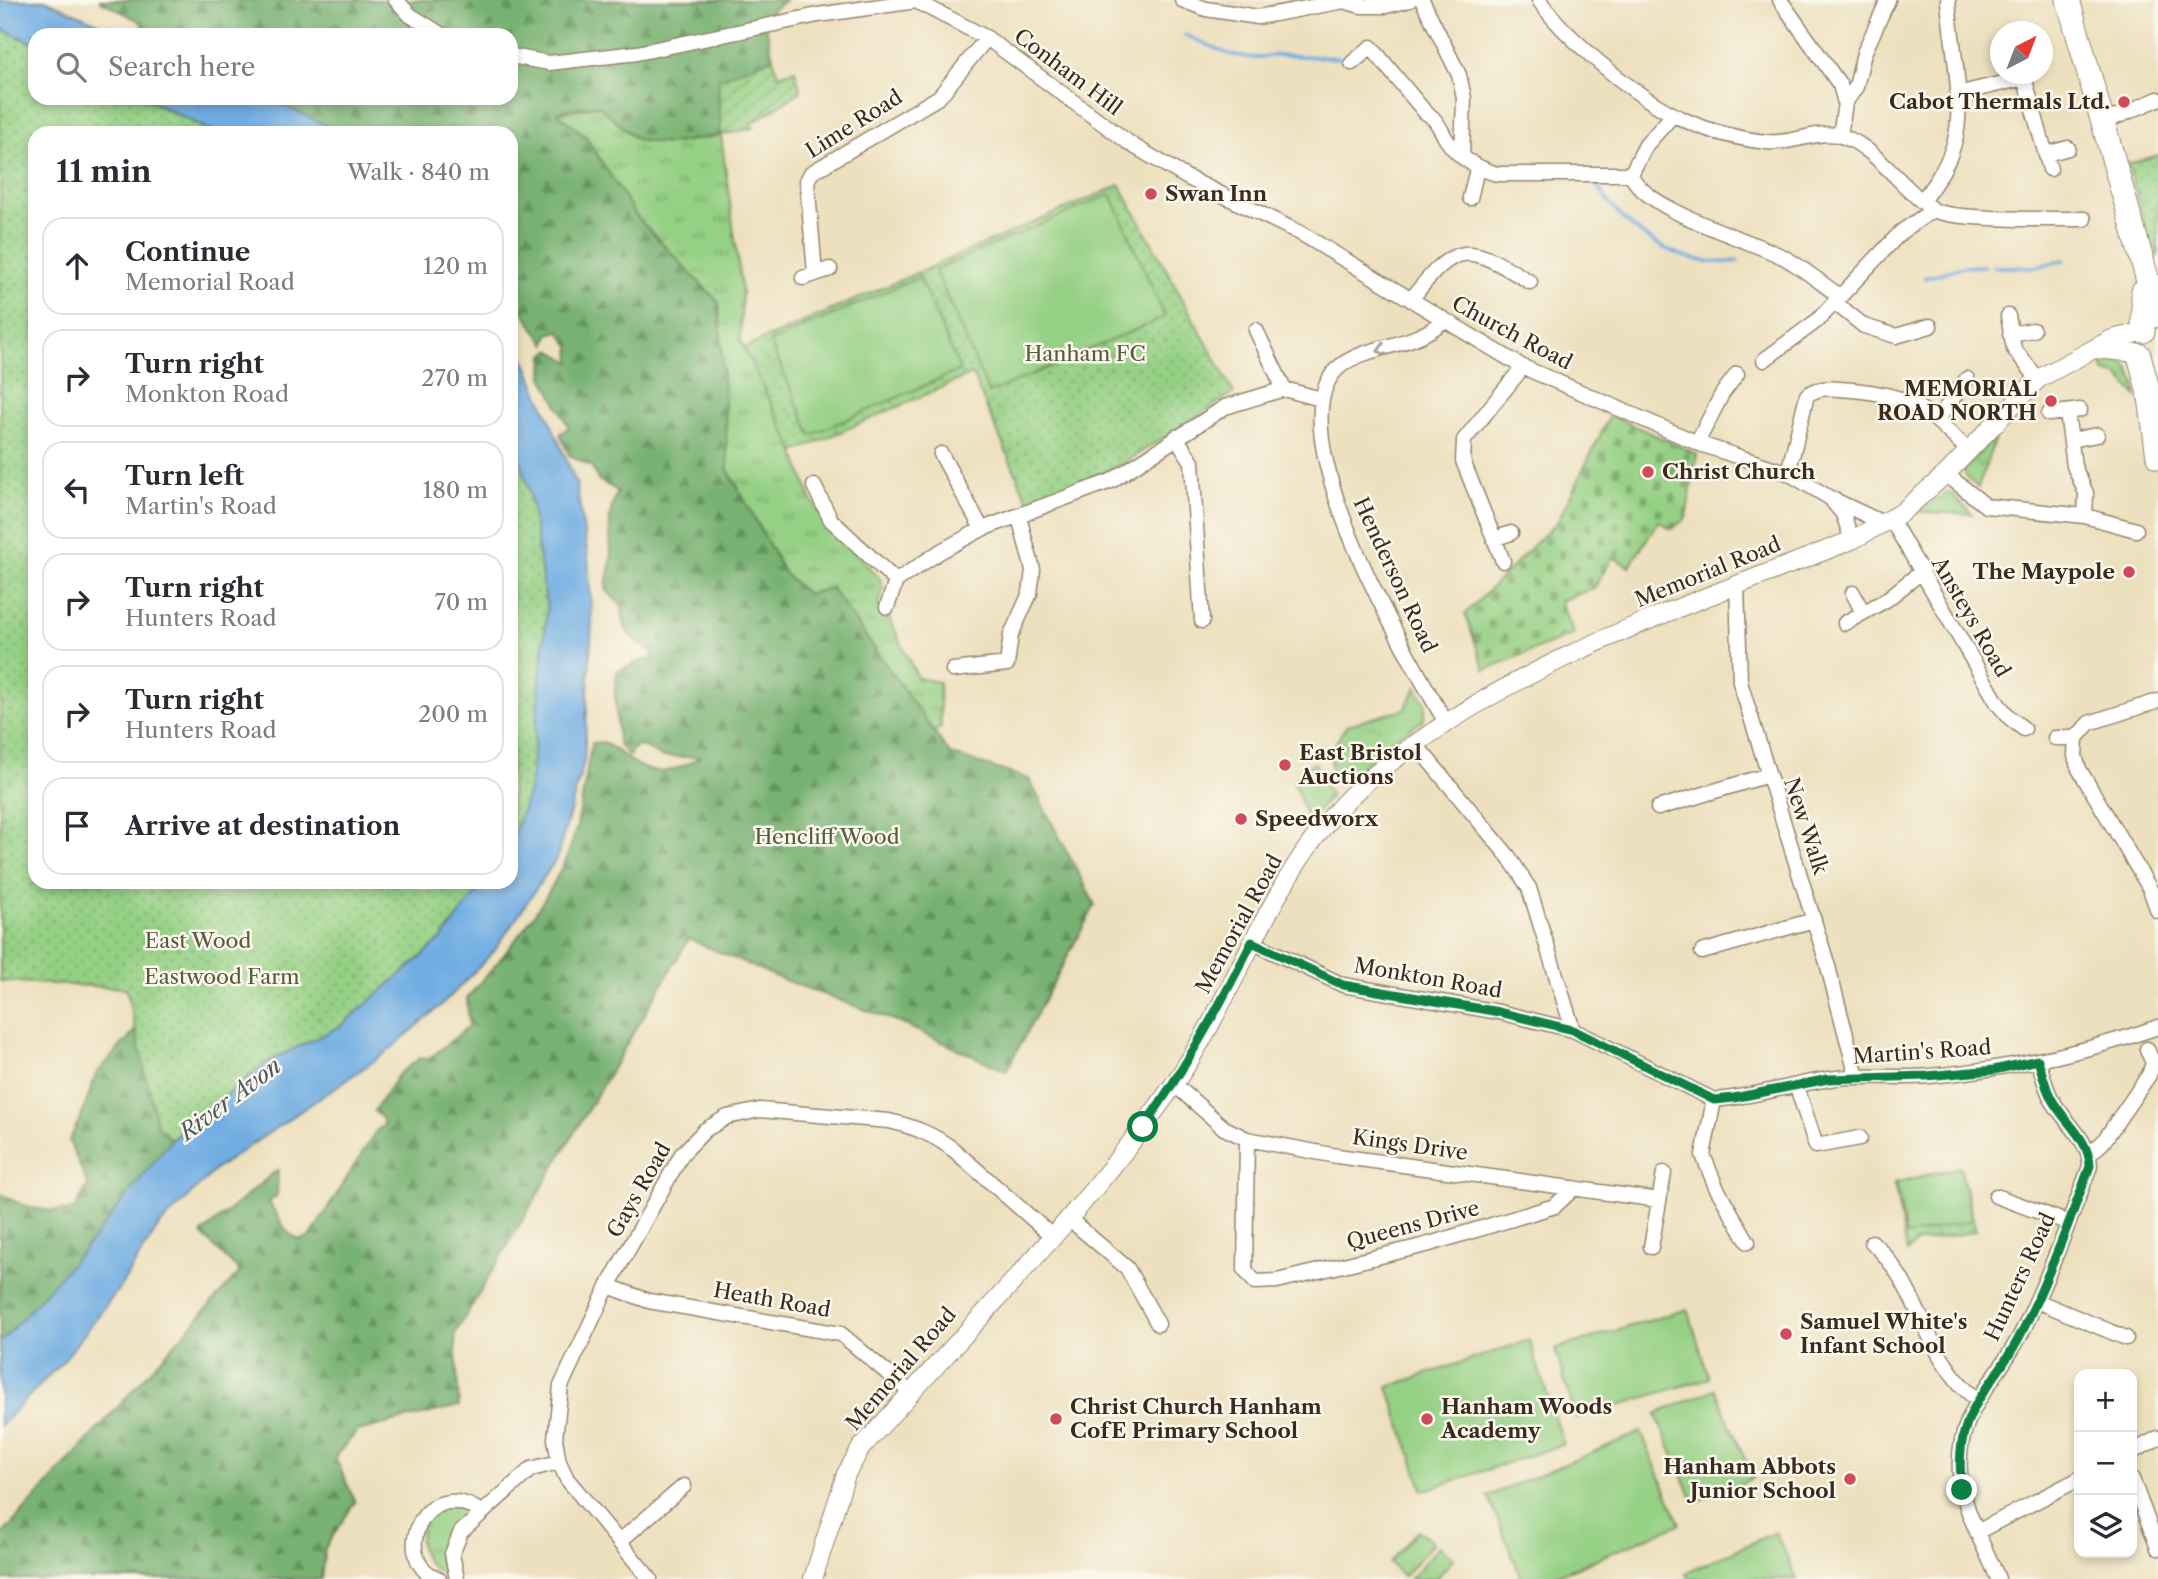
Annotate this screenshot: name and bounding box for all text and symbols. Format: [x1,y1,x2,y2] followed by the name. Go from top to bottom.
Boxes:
[1990,21,2053,84] north arrow
[1009,23,1127,120] street label: Conham Hill
[28,28,518,105] search box
[52,48,90,86] icon: search
[108,51,255,83] text: Search here
[801,84,907,163] street label: Lime Road
[1889,89,2110,114] place label: Cabot Thermals Ltd.
[2116,94,2132,110] marker: Cabot Thermals Ltd.
[56,153,152,190] text: 11 min
[347,158,490,186] text: Walk · 840 m
[1165,181,1268,206] place label: Swan Inn
[1143,186,1159,202] marker: Swan Inn
[125,236,250,268] text: Continue
[58,247,96,285] icon: ahead
[423,252,488,280] text: 120 m
[125,268,295,296] text: Memorial Road
[1448,290,1577,375] street label: Church Road
[1024,341,1146,366] park label: Hanham FC
[1376,342,1389,356] one-way arrow
[125,348,264,380] text: Turn right
[58,359,96,397] icon: right
[421,364,488,392] text: 270 m
[1877,376,2037,425] place label: MEMORIAL ROAD NORTH
[125,380,289,408] text: Monkton Road
[2043,393,2059,409] marker: MEMORIAL ROAD NORTH
[1662,459,1816,484] place label: Christ Church
[125,460,244,492] text: Turn left
[1640,464,1656,480] marker: Christ Church
[58,471,96,509] icon: left
[423,476,488,504] text: 180 m
[125,492,277,520] text: Martin's Road
[1349,493,1442,657] street label: Henderson Road
[1631,531,1785,612] street label: Memorial Road
[1926,551,2016,681] street label: Ansteys Road
[1973,559,2115,584] place label: The Maypole
[2121,564,2137,580] marker: The Maypole
[125,572,264,604] text: Turn right
[58,583,96,621] icon: right
[435,588,488,616] text: 70 m
[125,604,277,632] text: Hunters Road
[125,684,264,716] text: Turn right
[58,695,96,733] icon: right
[418,700,488,728] text: 200 m
[125,716,277,744] text: Hunters Road
[1298,740,1422,789] place label: East Bristol Auctions
[1277,757,1293,773] marker: East Bristol Auctions
[1779,774,1834,878] street label: New Walk
[1255,806,1379,831] place label: Speedworx
[58,807,96,845] icon: arrive
[125,810,400,842] text: Arrive at destination
[1233,811,1249,827] marker: Speedworx
[754,824,900,849] park label: Hencliff Wood
[1190,850,1287,998] street label: Memorial Road
[145,928,251,953] park label: East Wood
[1352,952,1504,1003] street label: Monkton Road
[144,964,300,989] park label: Eastwood Farm
[1852,1034,1992,1069] street label: Martin's Road
[172,1052,286,1148] water label: River Avon
[1127,1111,1158,1142] route start
[1351,1124,1469,1165] street label: Kings Drive
[601,1138,676,1242] street label: Gays Road
[1344,1195,1482,1254] street label: Queens Drive
[1979,1209,2060,1345] street label: Hunters Road
[712,1277,833,1322] street label: Heath Road
[840,1302,961,1435] street label: Memorial Road
[1800,1309,1968,1358] place label: Samuel White's Infant School
[1778,1326,1794,1342] marker: Samuel White's Infant School
[2074,1369,2137,1558] map controls
[2074,1369,2137,1432] button: +
[1070,1394,1322,1443] place label: Christ Church Hanham CofE Primary School
[1440,1394,1612,1443] place label: Hanham Woods Academy
[1048,1411,1064,1427] marker: Christ Church Hanham CofE Primary School
[1419,1411,1435,1427] marker: Hanham Woods Academy
[2074,1432,2137,1495] button: −
[1663,1454,1836,1503] place label: Hanham Abbots Junior School
[1842,1471,1858,1487] marker: Hanham Abbots Junior School
[1946,1474,1977,1505] route end
[2074,1495,2137,1558] button: layers

